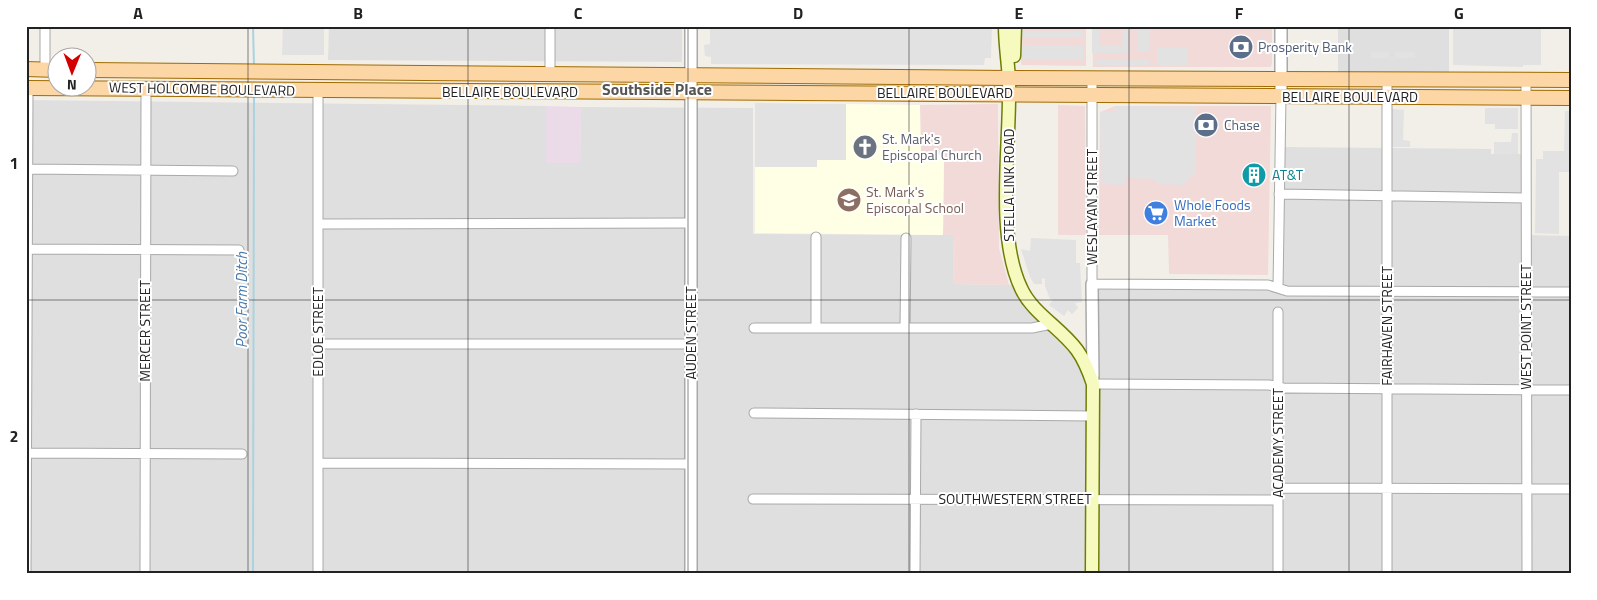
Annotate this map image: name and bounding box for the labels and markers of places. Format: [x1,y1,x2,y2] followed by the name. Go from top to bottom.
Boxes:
[1228,34,1254,60] bank icon: Prosperity Bank
[1258,36,1352,57] place label: Prosperity Bank
[1193,112,1219,138] bank icon: Chase
[1224,114,1260,135] place label: Chase
[882,128,982,165] place label: St. Mark's Episcopal Church
[852,134,878,160] church icon: St. Mark's Episcopal Church
[1241,162,1267,188] building icon: AT&T
[1272,164,1304,185] place label: AT&T
[866,181,964,218] place label: St. Mark's Episcopal School
[836,187,862,213] school or university icon: St. Mark's Episcopal School
[1174,194,1251,231] place label: Whole Foods Market
[1143,200,1169,226] supermarket icon: Whole Foods Market

